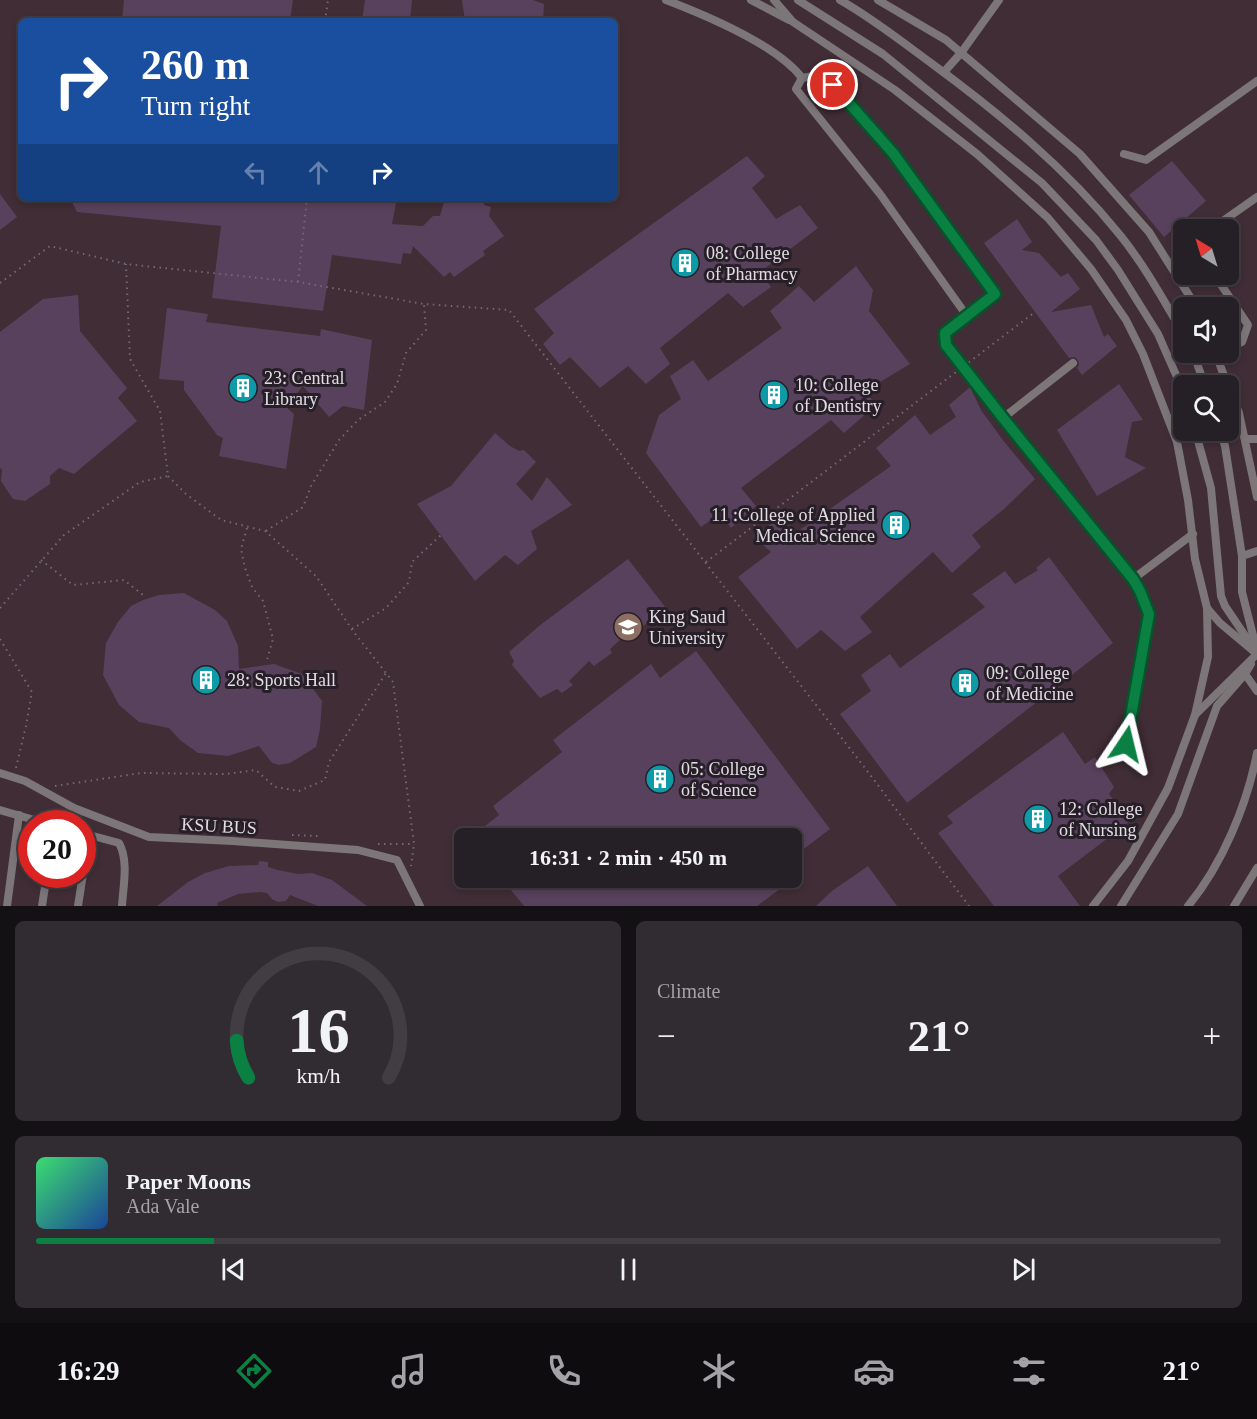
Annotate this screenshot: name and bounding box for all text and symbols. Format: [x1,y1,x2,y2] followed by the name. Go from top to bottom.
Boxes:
[42,42,120,120] icon: right
[141,42,250,88] text: 260 m
[807,59,858,110] pin
[816,68,849,101] icon: arrive
[141,91,250,121] text: Turn right
[239,156,272,189] icon: left
[302,156,335,189] icon: ahead
[365,156,398,189] icon: right
[1173,219,1239,285] north arrow
[1173,219,1239,441] map controls
[706,243,797,284] place label: 08: College of Pharmacy
[669,247,701,279] building icon: 08: College of Pharmacy
[1173,297,1239,363] button: sound
[264,368,344,409] place label: 23: Central Library
[227,372,259,404] building icon: 23: Central Library
[795,375,881,416] place label: 10: College of Dentistry
[1173,375,1239,441] button: search
[758,379,790,411] building icon: 10: College of Dentistry
[711,505,875,546] place label: 11 :College of Applied Medical Science
[880,509,912,541] building icon: 11 :College of Applied Medical Science
[649,607,726,648] place label: King Saud University
[612,611,644,643] school or university icon: King Saud University
[986,663,1073,704] place label: 09: College of Medicine
[190,664,222,696] building icon: 28: Sports Hall
[949,667,981,699] building icon: 09: College of Medicine
[227,670,336,690] place label: 28: Sports Hall
[1094,712,1158,776] position arrow
[681,759,765,800] place label: 05: College of Science
[644,763,676,795] building icon: 05: College of Science
[1059,799,1143,840] place label: 12: College of Nursing
[1022,803,1054,835] building icon: 12: College of Nursing
[18,810,96,888] speed limit sign: 20
[181,814,257,838] street label: KSU BUS
[529,845,727,870] text: 16:31 · 2 min · 450 m
[657,980,720,1002] text: Climate
[287,996,349,1065] text: 16
[908,1011,971,1061] text: 21°
[657,1018,676,1054] text: −
[1202,1018,1221,1054] text: +
[296,1064,340,1088] text: km/h
[126,1169,251,1194] text: Paper Moons
[126,1195,200,1217] text: Ada Vale
[217,1253,250,1286] icon: previous
[612,1253,645,1286] icon: pause
[1007,1253,1040,1286] icon: next
[233,1350,275,1392] icon: directions
[388,1350,430,1392] icon: music
[543,1350,585,1392] icon: phone
[698,1350,740,1392] icon: climate
[853,1350,895,1392] icon: car
[1008,1350,1050,1392] icon: filters
[57,1356,120,1386] text: 16:29
[1163,1356,1200,1386] text: 21°

